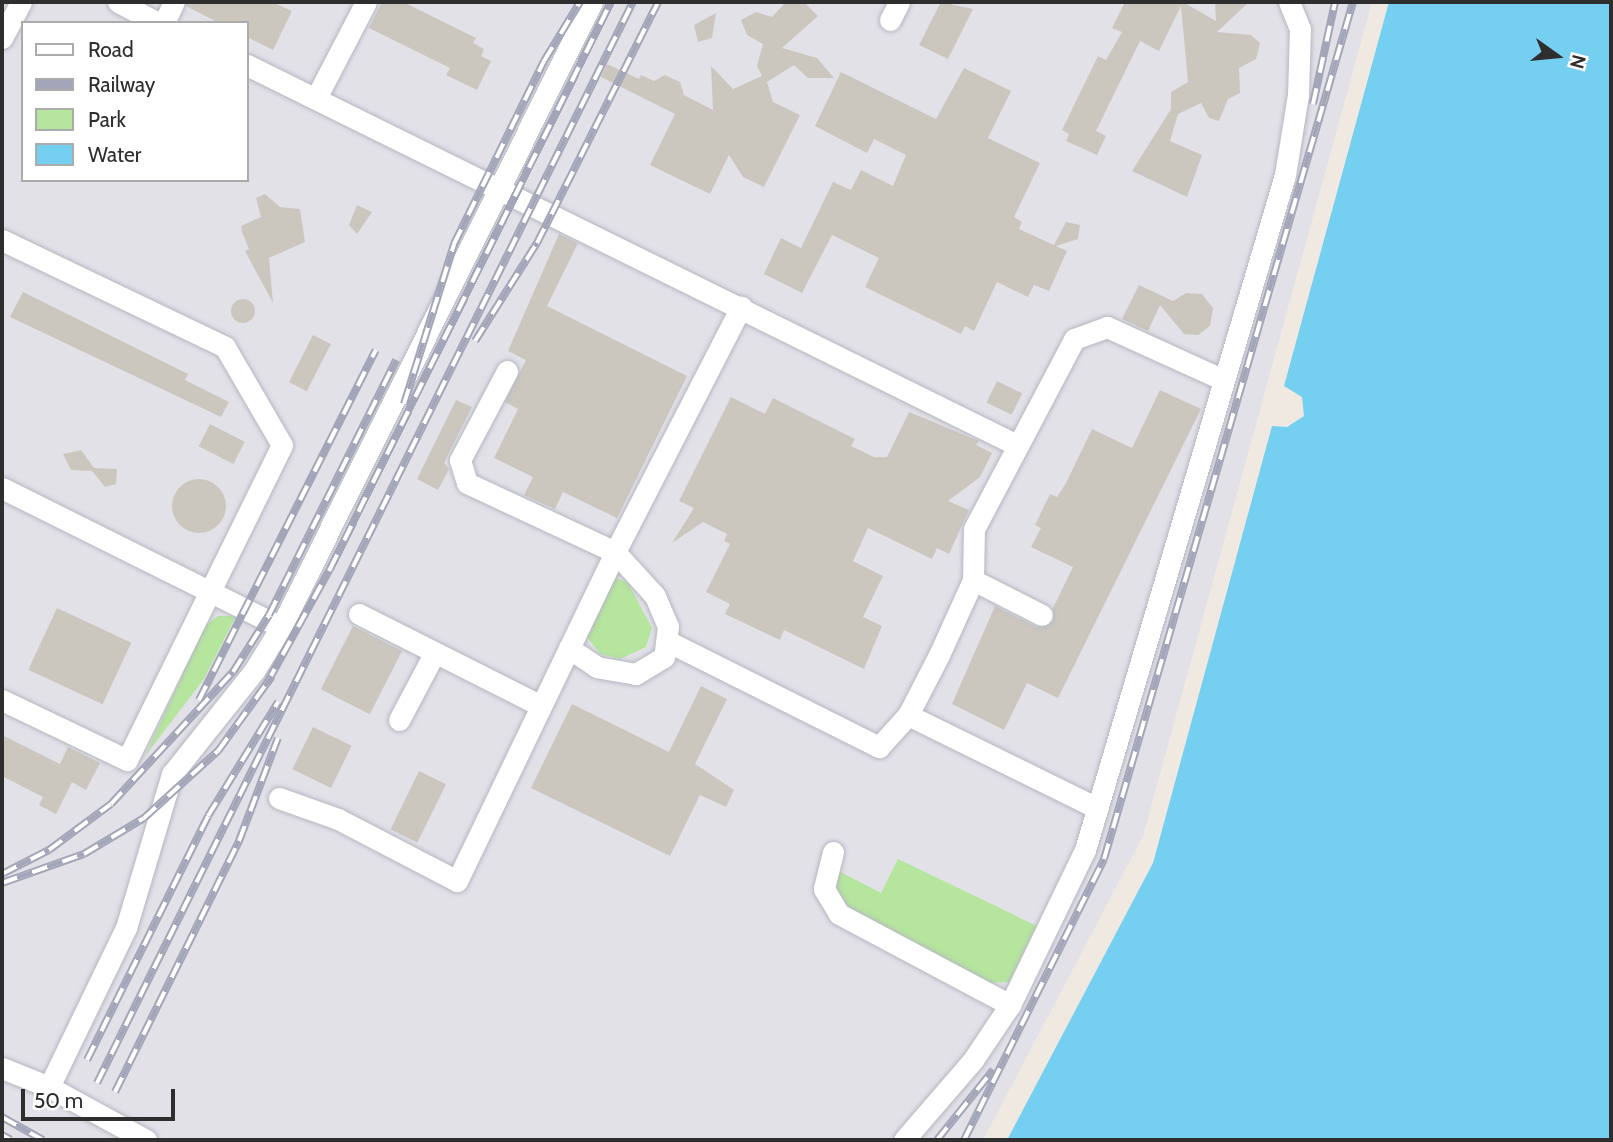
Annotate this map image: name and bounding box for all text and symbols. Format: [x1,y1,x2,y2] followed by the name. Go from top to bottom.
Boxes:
[21,21,248,182] legend
[1522,21,1592,91] north arrow
[88,37,134,62] text: Road
[1565,52,1591,71] text: N
[88,72,155,97] text: Railway
[88,107,126,132] text: Park
[88,142,141,167] text: Water
[24,1076,178,1120] scale bar
[34,1088,83,1113] text: 50 m

